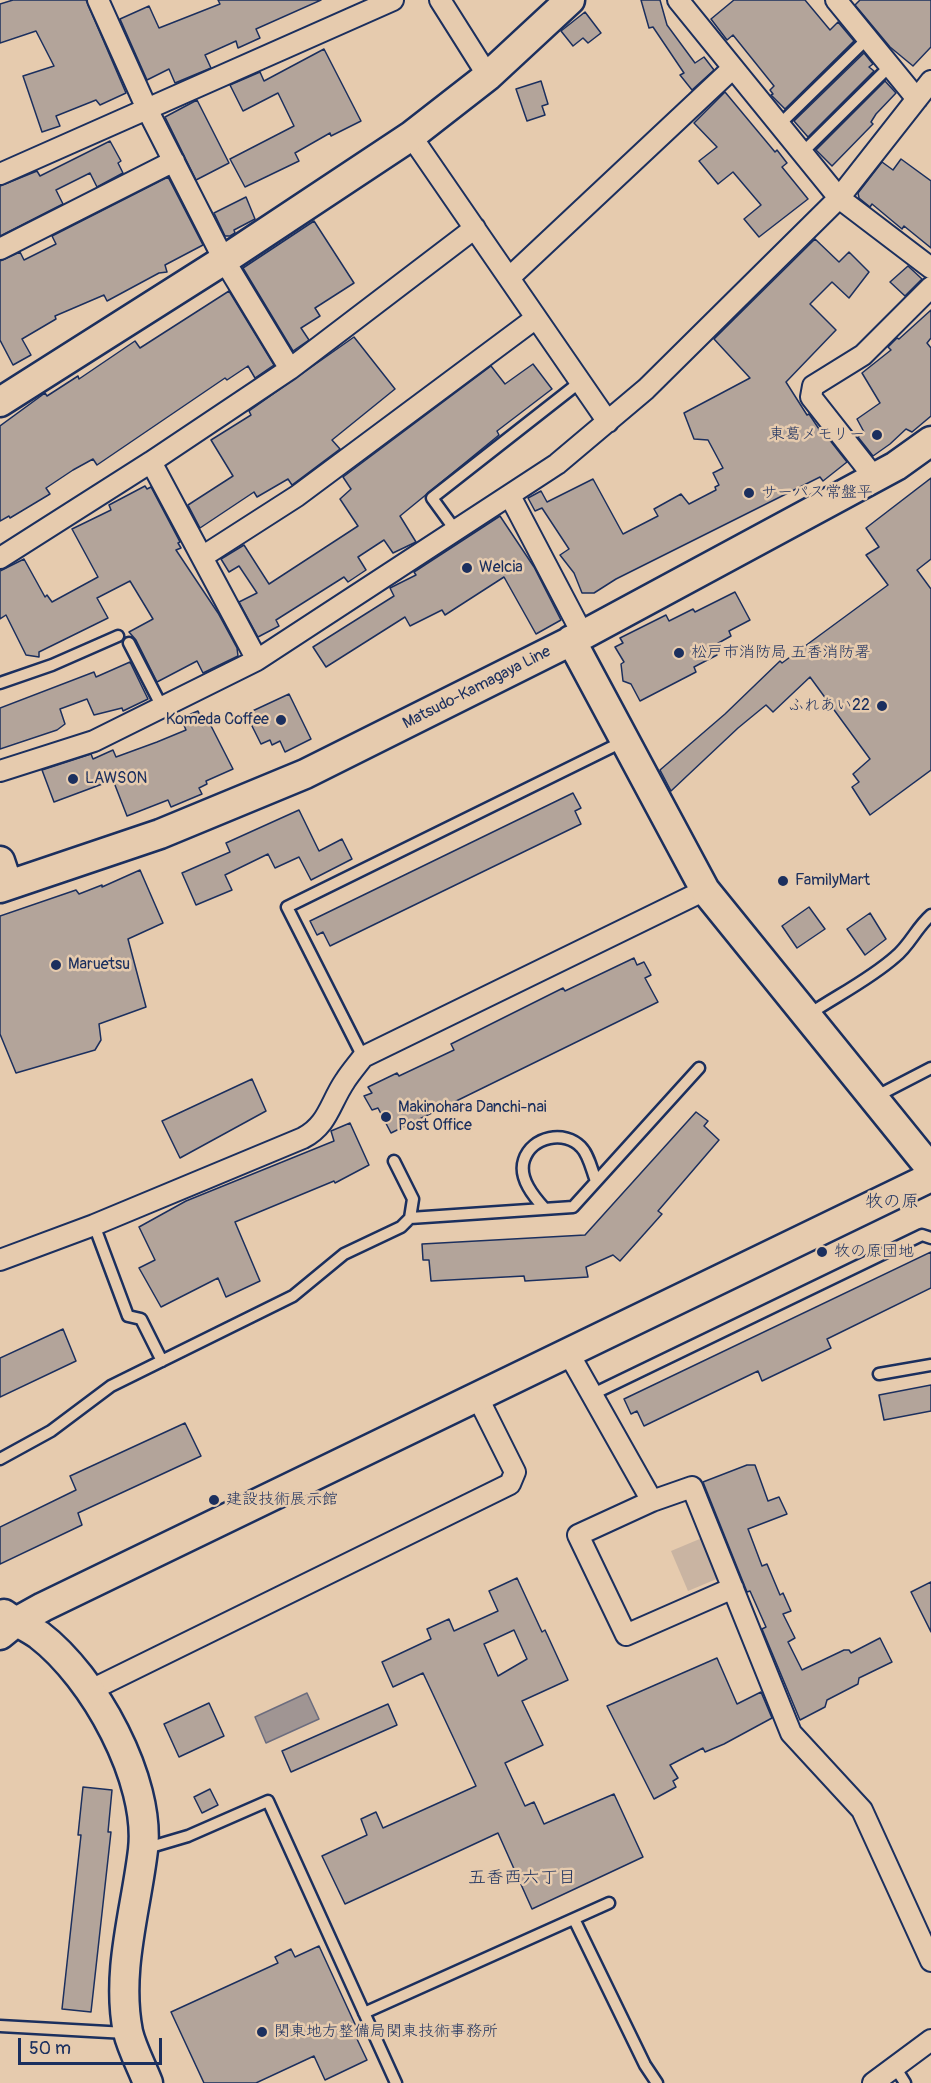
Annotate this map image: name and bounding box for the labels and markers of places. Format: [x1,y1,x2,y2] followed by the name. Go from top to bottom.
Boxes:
[769,425,865,445] place label: 東葛メモリー
[870,428,884,442] marker: 東葛メモリー
[761,483,873,503] place label: サーパス常盤平
[742,486,756,500] marker: サーパス常盤平
[479,558,523,578] place label: Welcia
[460,561,474,575] marker: Welcia
[691,643,870,663] place label: 松戸市消防局 五香消防署
[672,646,686,660] marker: 松戸市消防局 五香消防署
[788,696,870,716] place label: ふれあい22
[875,699,889,713] marker: ふれあい22
[166,710,269,730] place label: Komeda Coffee
[274,713,288,727] marker: Komeda Coffee
[85,769,147,789] place label: LAWSON
[66,772,80,786] marker: LAWSON
[795,871,870,891] place label: FamilyMart
[776,874,790,888] marker: FamilyMart
[68,955,130,975] place label: Maruetsu
[49,958,63,972] marker: Maruetsu
[398,1098,547,1136] place label: Makinohara Danchi-nai Post Office
[379,1110,393,1124] marker: Makinohara Danchi-nai Post Office
[834,1242,914,1262] place label: 牧の原団地
[815,1245,829,1259] marker: 牧の原団地
[226,1490,338,1510] place label: 建設技術展示館
[207,1493,221,1507] marker: 建設技術展示館
[274,2022,498,2042] place label: 関東地方整備局関東技術事務所
[255,2025,269,2039] marker: 関東地方整備局関東技術事務所

